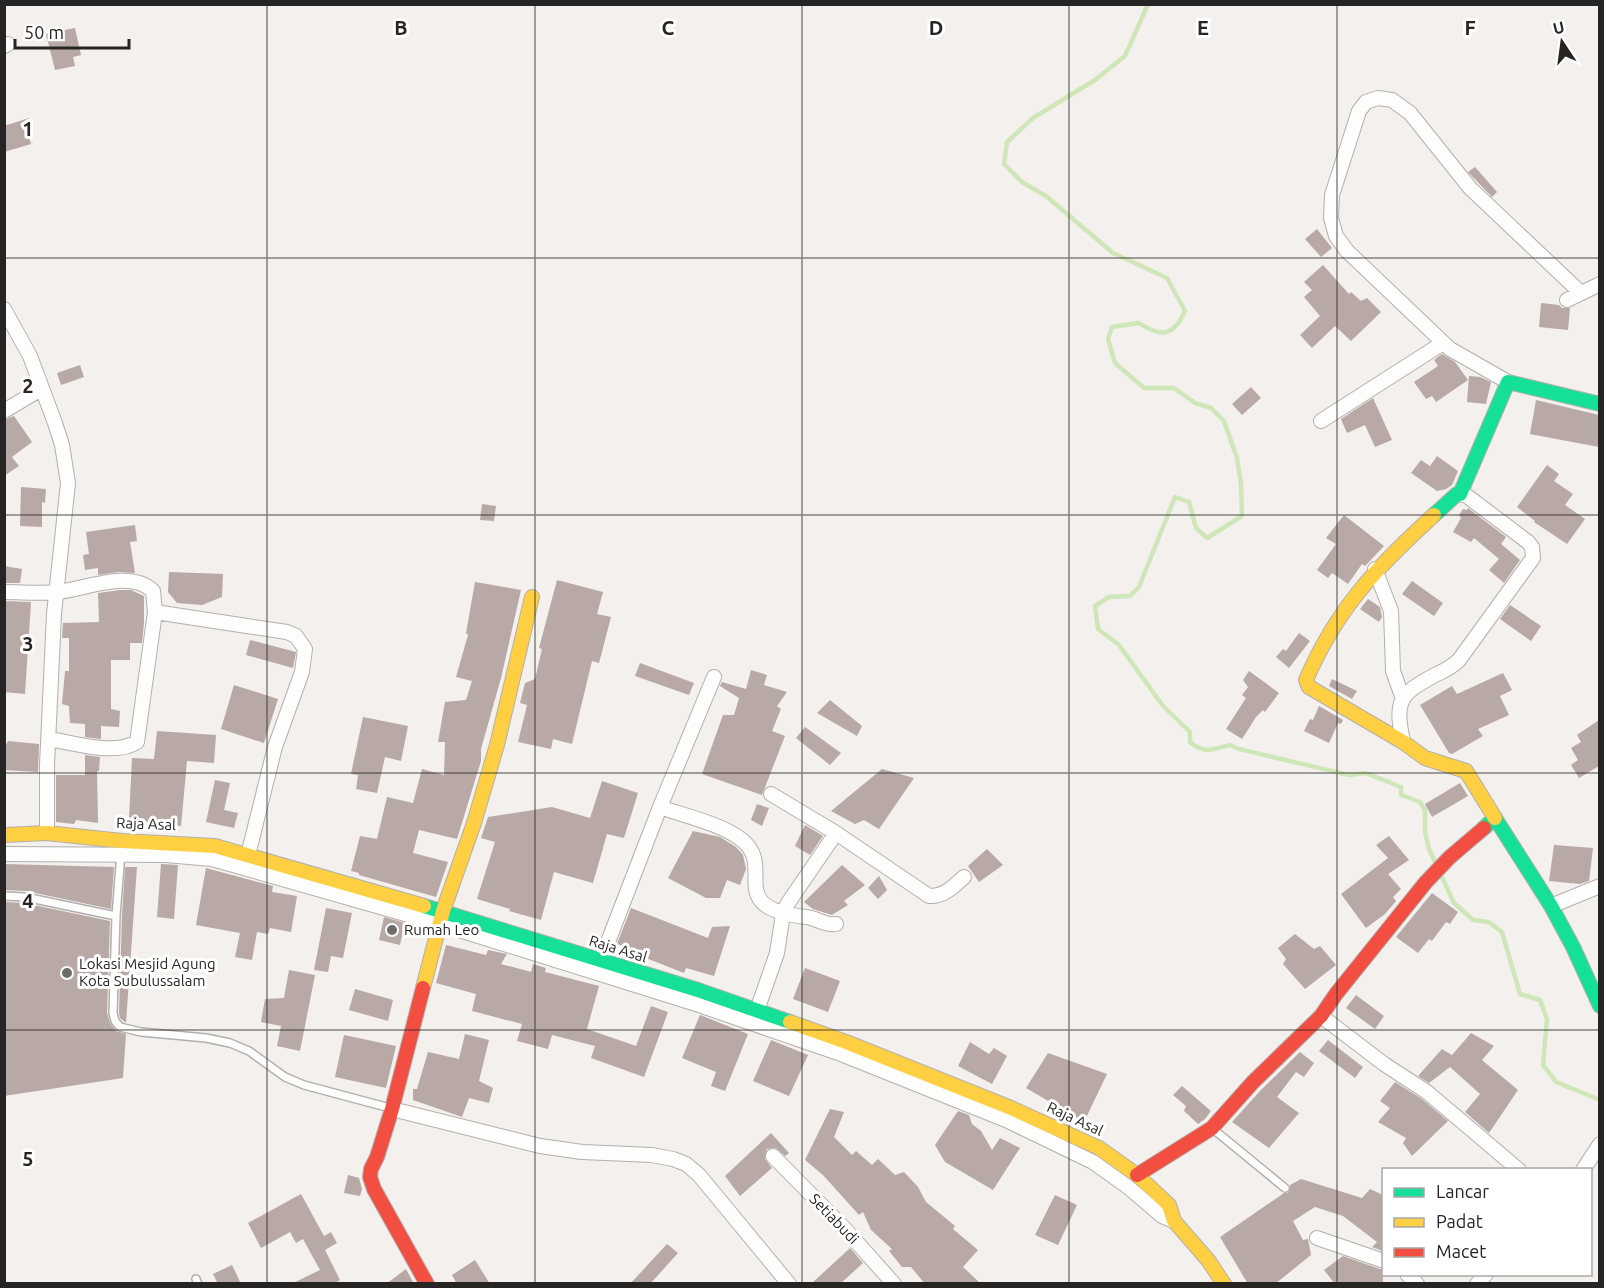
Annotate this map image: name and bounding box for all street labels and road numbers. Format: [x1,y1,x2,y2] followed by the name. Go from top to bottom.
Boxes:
[116,814,176,833] street label: Raja Asal
[587,932,649,965] street label: Raja Asal
[1044,1098,1106,1139] street label: Raja Asal
[806,1190,862,1247] street label: Setiabudi

